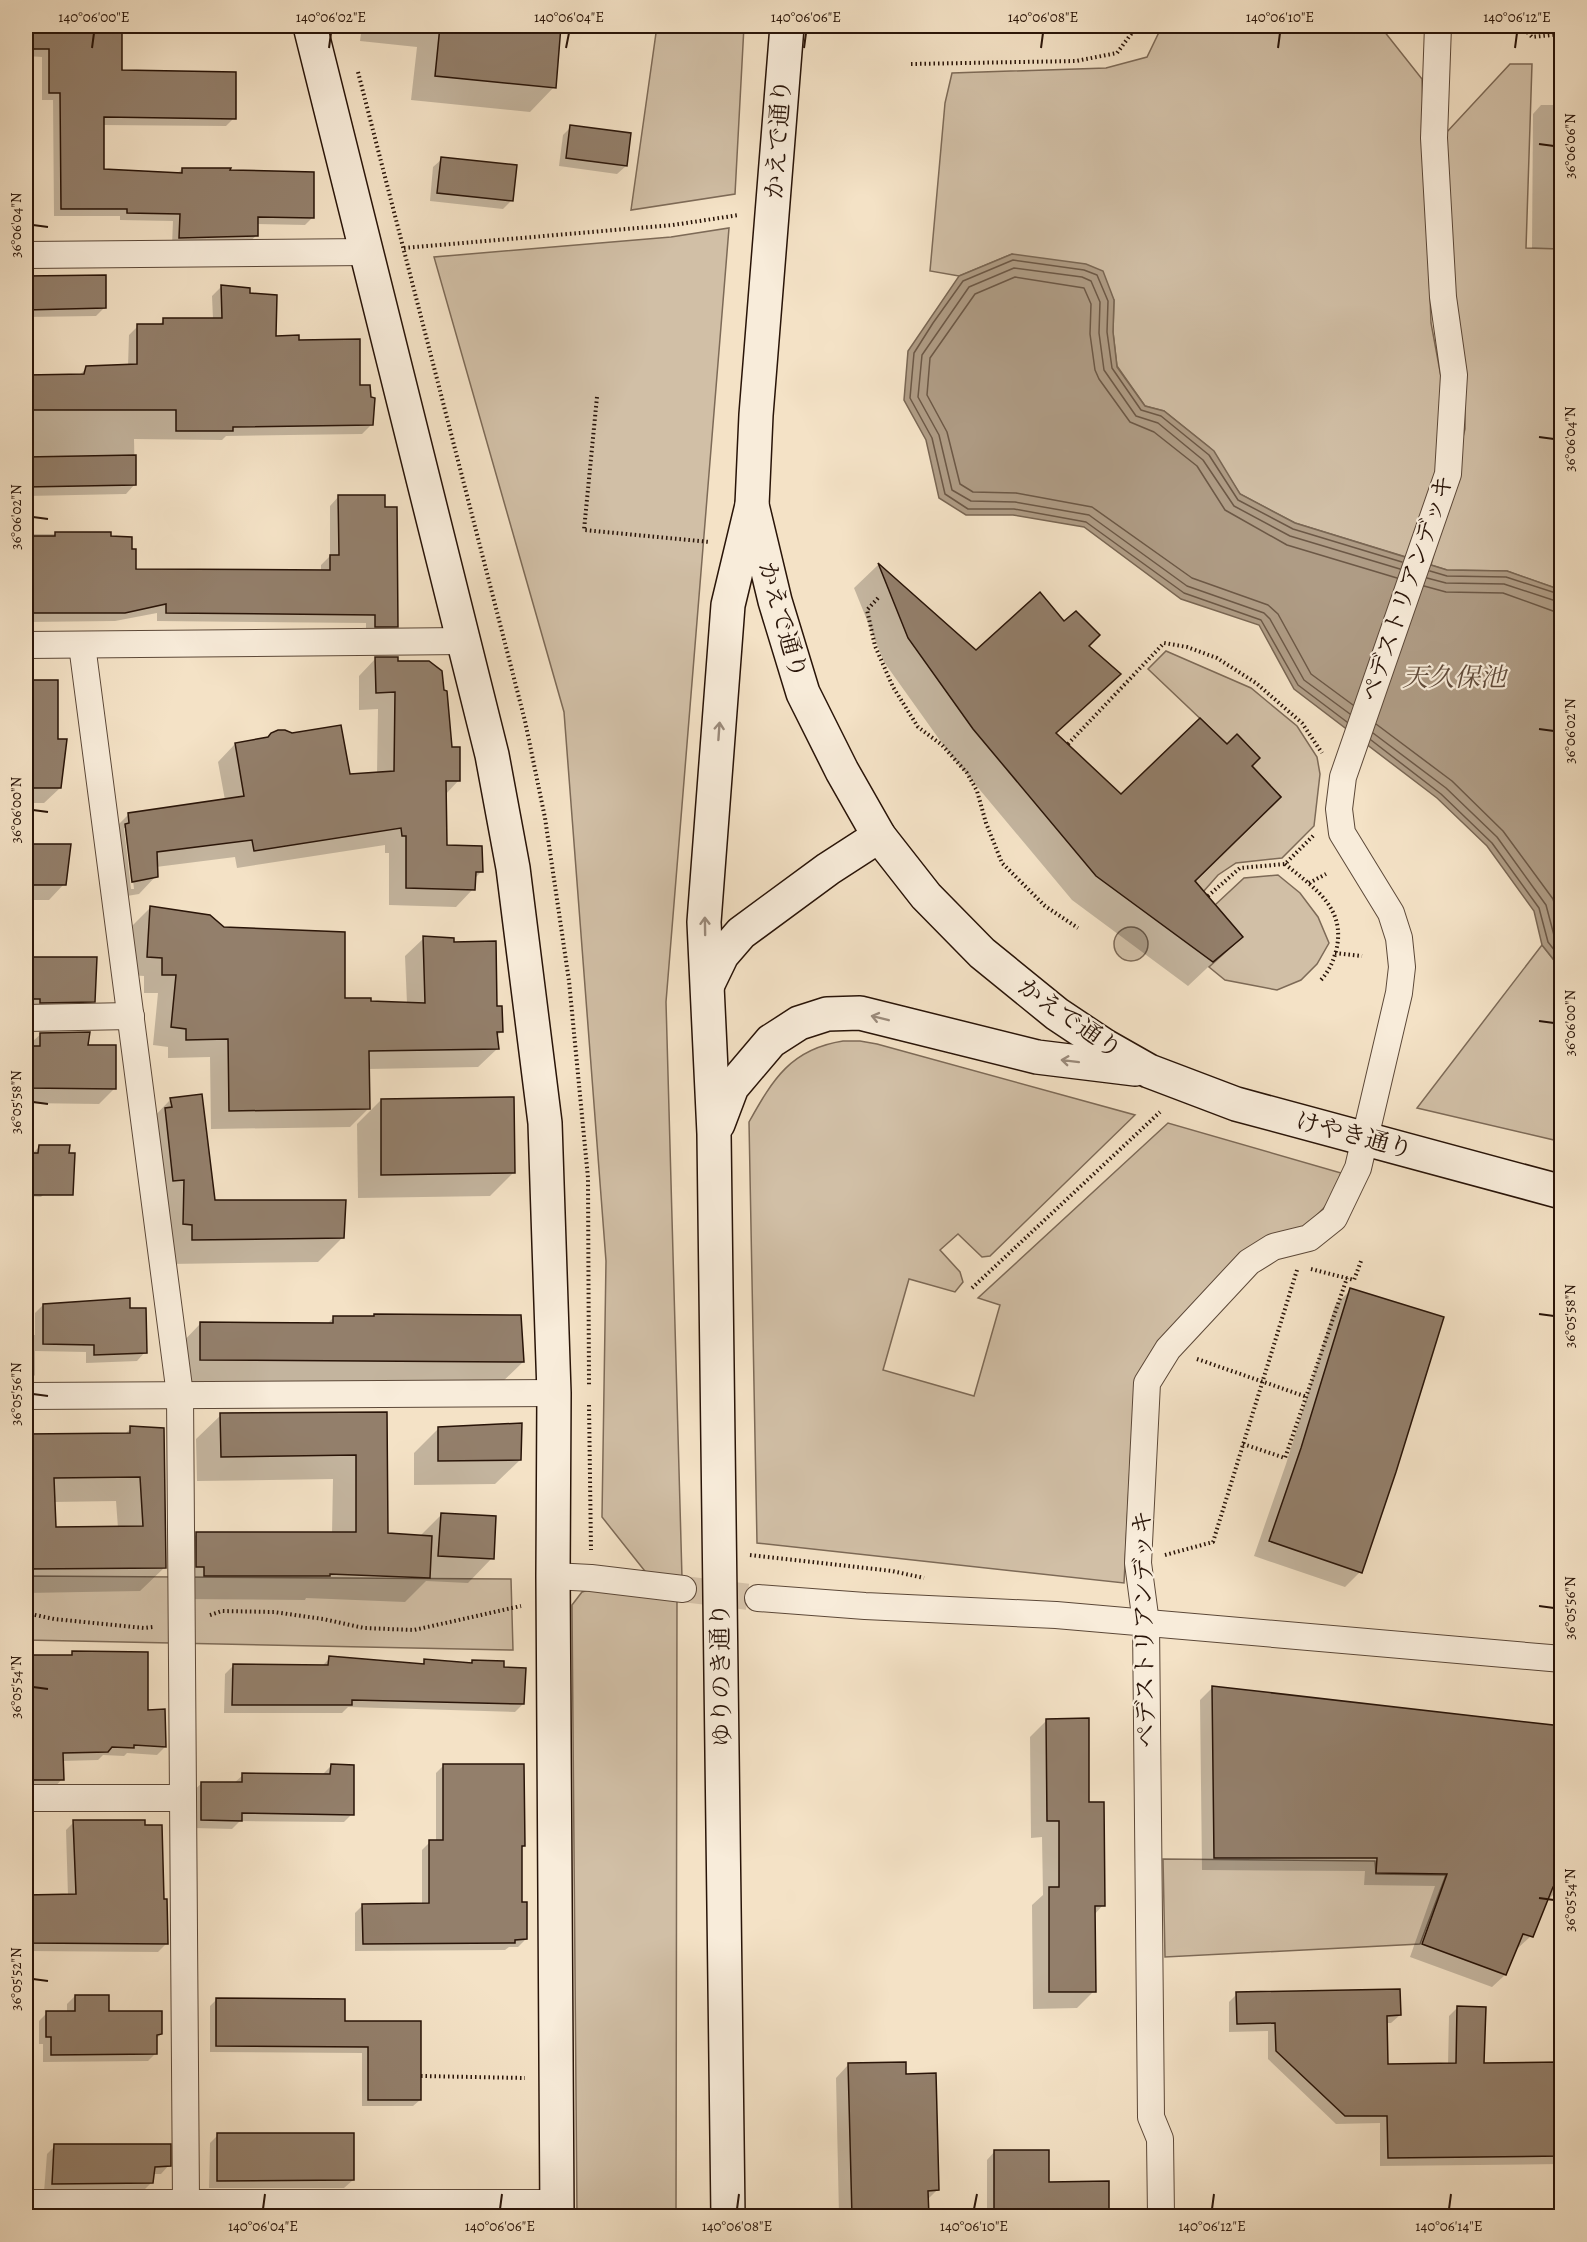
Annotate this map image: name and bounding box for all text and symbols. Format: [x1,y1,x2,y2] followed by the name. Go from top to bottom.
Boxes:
[58,7,130,27] text: 140°06'00"E
[296,7,366,27] text: 140°06'02"E
[534,7,604,27] text: 140°06'04"E
[771,7,841,27] text: 140°06'06"E
[1008,7,1078,27] text: 140°06'08"E
[1246,7,1314,27] text: 140°06'10"E
[1483,7,1551,27] text: 140°06'12"E
[758,78,798,200] street label: かえで通り
[1560,113,1580,179] text: 36°06'06"N
[6,192,26,258] text: 36°06'04"N
[1560,406,1580,472] text: 36°06'04"N
[1353,470,1461,706] street label: ペデストリアンデッキ
[6,484,26,550] text: 36°06'02"N
[751,558,815,682] street label: かえで通り
[1402,660,1509,695] water label: 天久保池
[1560,698,1580,764] text: 36°06'02"N
[714,722,725,742] one-way arrow
[6,777,26,843] text: 36°06'00"N
[699,916,711,936] one-way arrow
[1012,970,1128,1066] street label: かえで通り
[1560,990,1580,1056] text: 36°06'00"N
[871,1012,890,1024] one-way arrow
[1061,1056,1081,1067] one-way arrow
[6,1070,26,1134] text: 36°05'58"N
[1292,1104,1416,1166] street label: けやき通り
[1560,1284,1580,1348] text: 36°05'58"N
[6,1362,26,1426] text: 36°05'56"N
[1126,1510,1162,1748] street label: ペデストリアンデッキ
[1560,1576,1580,1640] text: 36°05'56"N
[704,1603,738,1747] street label: ゆりのき通り
[6,1655,26,1719] text: 36°05'54"N
[1560,1868,1580,1932] text: 36°05'54"N
[6,1947,26,2011] text: 36°05'52"N
[228,2216,298,2236] text: 140°06'04"E
[465,2216,535,2236] text: 140°06'06"E
[702,2216,772,2236] text: 140°06'08"E
[940,2216,1008,2236] text: 140°06'10"E
[1178,2216,1246,2236] text: 140°06'12"E
[1415,2216,1483,2236] text: 140°06'14"E

